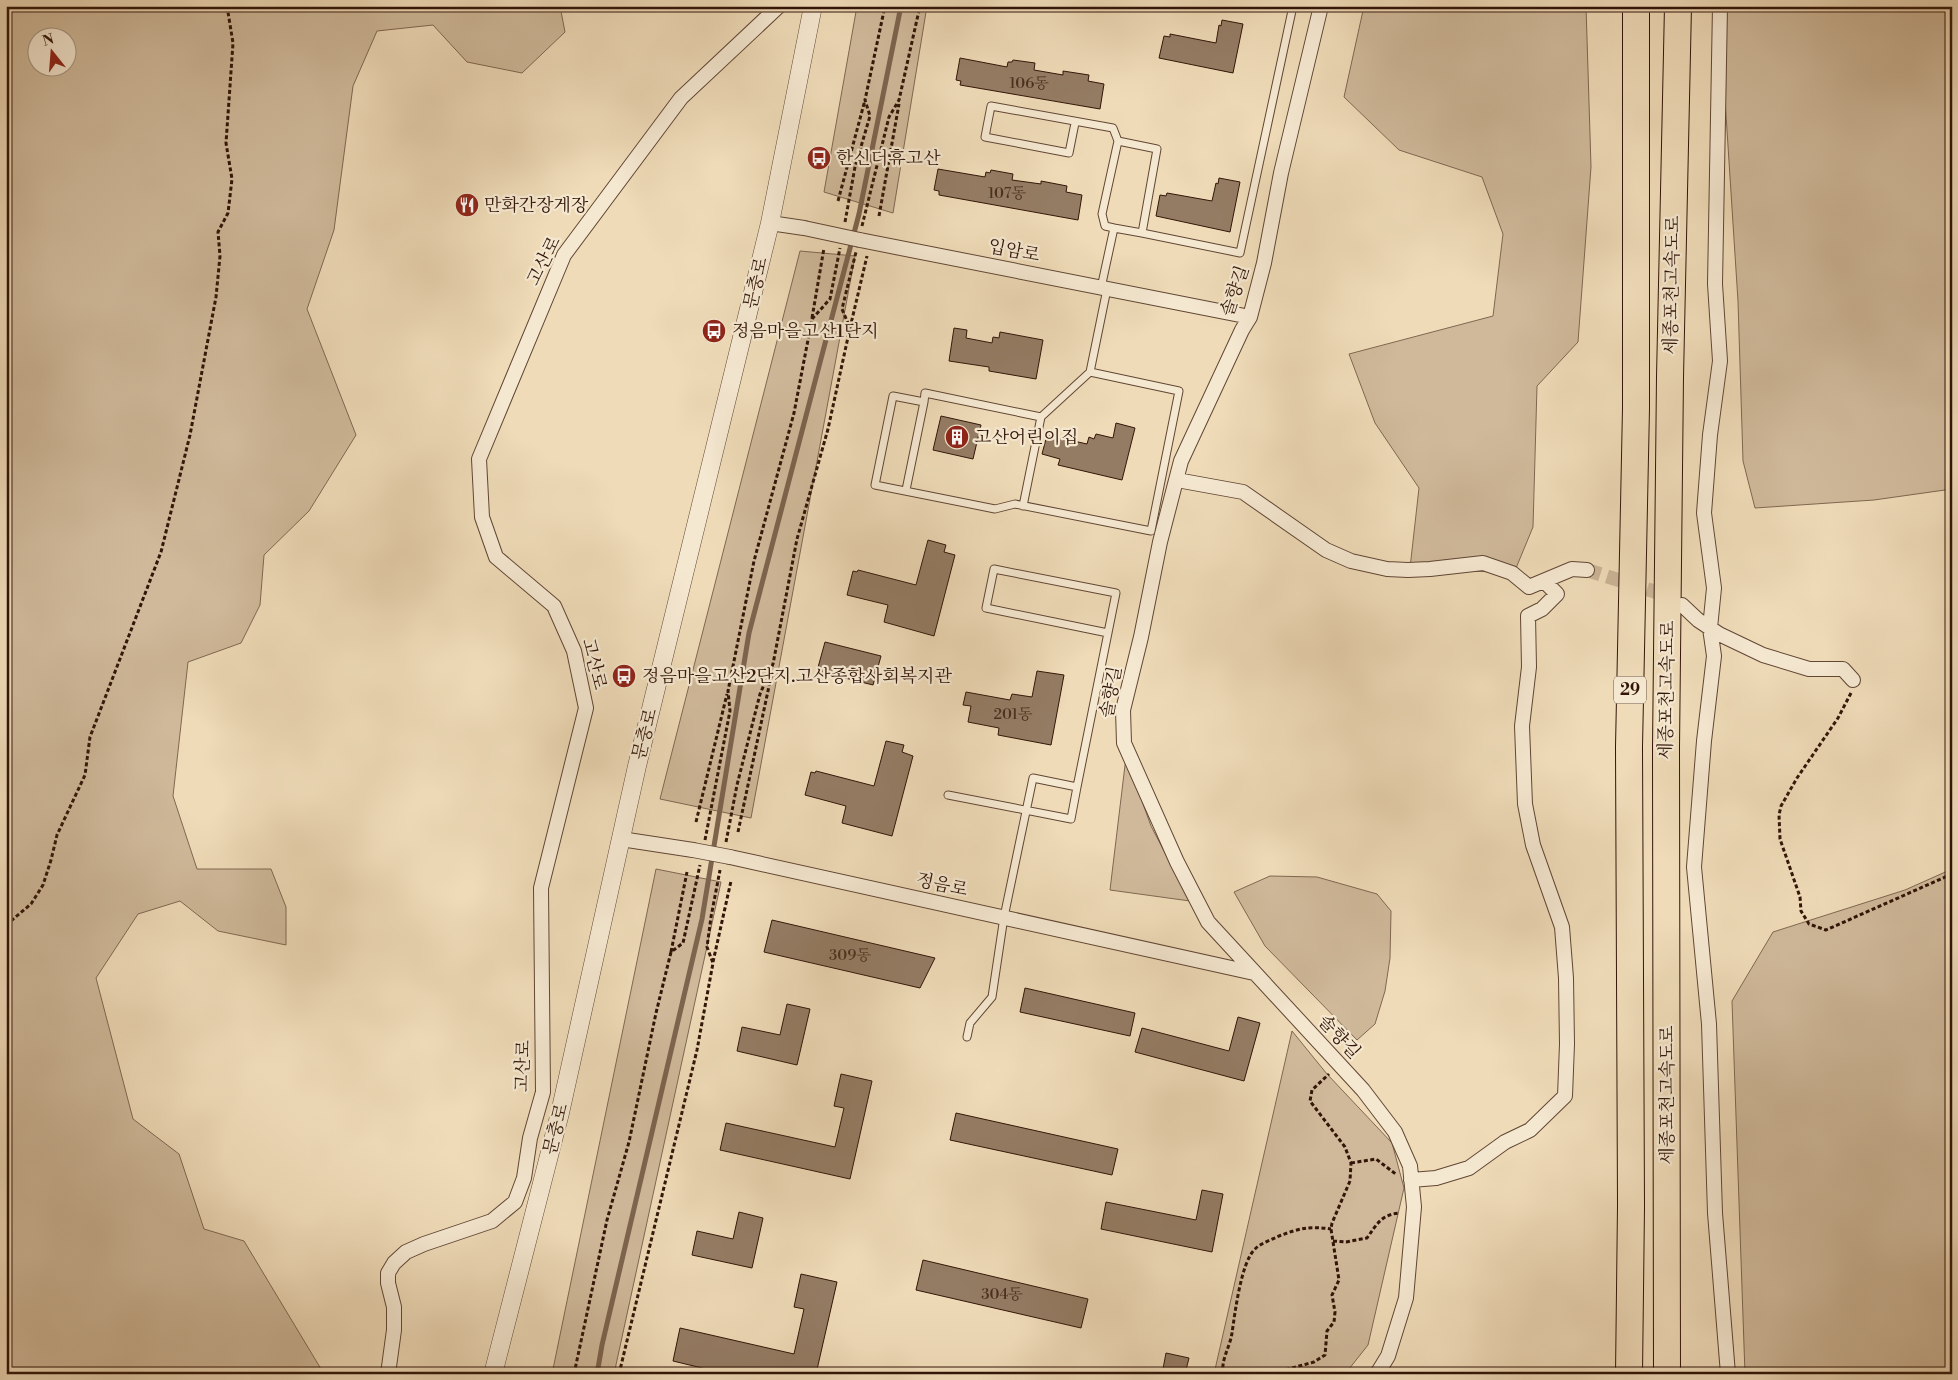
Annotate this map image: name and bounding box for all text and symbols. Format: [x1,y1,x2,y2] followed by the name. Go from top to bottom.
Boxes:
[28,28,78,78] north arrow
[41,30,56,51] text: N
[1009,74,1049,93] house number: 106동
[806,145,832,171] bus stop icon: 한신더휴고산
[836,147,941,170] place label: 한신더휴고산
[988,184,1026,203] house number: 107동
[454,192,480,218] restaurant icon: 만화간장게장
[484,194,589,217] place label: 만화간장게장
[1659,215,1685,355] street label: 세종포천고속도로
[522,233,566,289] street label: 고산로
[986,235,1042,267] street label: 입암로
[739,255,773,311] street label: 문충로
[1216,263,1254,319] street label: 솔향길
[701,318,727,344] bus stop icon: 정음마을고산1단지
[732,320,879,343] place label: 정음마을고산1단지
[944,424,970,450] building icon: 고산어린이집
[974,426,1078,449] place label: 고산어린이집
[1654,620,1680,760] street label: 세종포천고속도로
[577,636,611,692] street label: 고산로
[611,663,637,689] bus stop icon: 정음마을고산2단지.고산종합사회복지관
[1095,664,1127,720] street label: 솔향길
[642,665,953,688] place label: 정음마을고산2단지.고산종합사회복지관
[1614,676,1646,704] road number: 29
[994,705,1033,724] house number: 201동
[628,706,662,762] street label: 문충로
[914,868,970,902] street label: 정음로
[829,946,871,965] house number: 309동
[1313,1010,1365,1064] street label: 솔향길
[1656,1025,1679,1165] street label: 세종포천고속도로
[511,1040,535,1092] street label: 고산로
[539,1101,573,1157] street label: 문충로
[981,1285,1023,1304] house number: 304동

